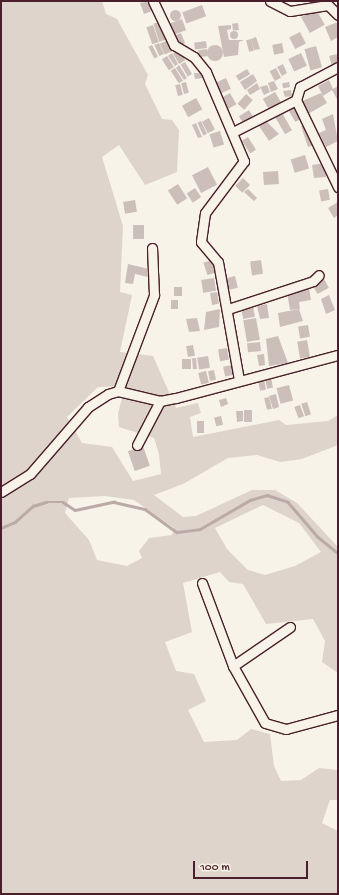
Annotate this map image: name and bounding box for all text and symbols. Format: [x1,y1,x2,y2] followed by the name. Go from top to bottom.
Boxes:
[195,853,310,879] scale bar
[200,861,230,875] text: 100 m

